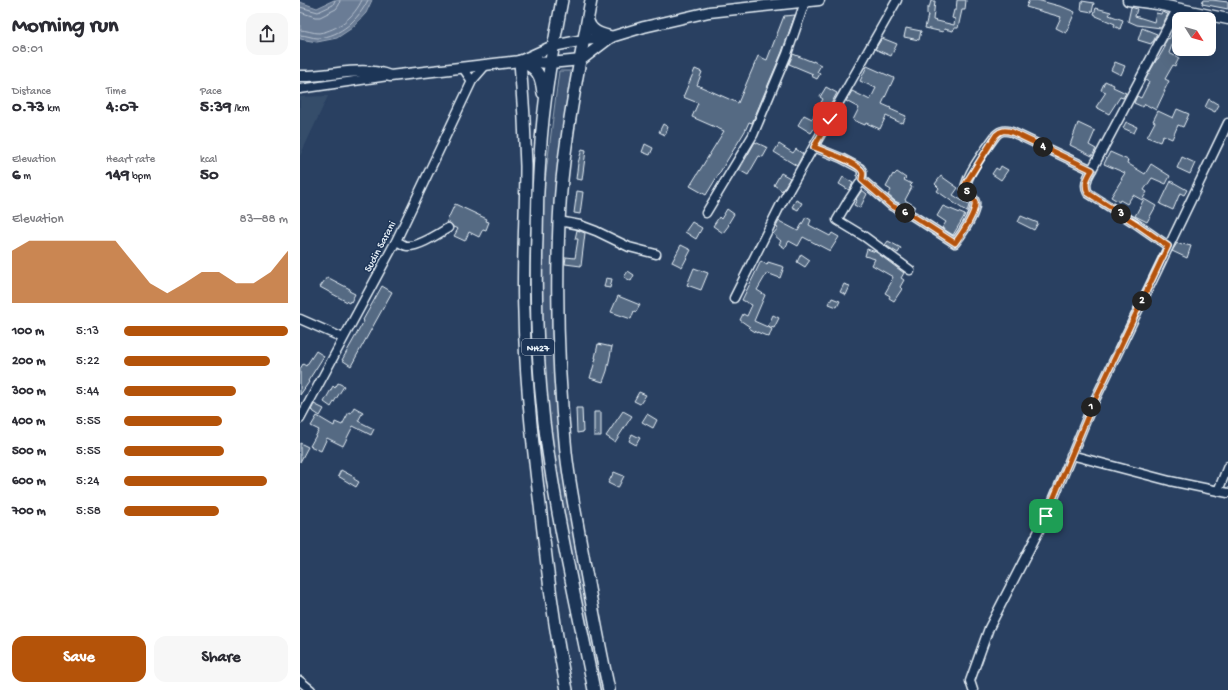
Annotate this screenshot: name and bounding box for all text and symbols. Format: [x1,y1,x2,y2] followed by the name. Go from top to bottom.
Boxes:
[1172,12,1216,56] north arrow
[1172,12,1216,56] map controls
[246,13,288,55] button: share
[12,14,118,40] text: Morning run
[12,42,43,57] text: 08:01
[12,86,51,98] text: Distance
[106,86,126,98] text: Time
[200,86,222,98] text: Pace
[12,98,45,118] text: 0.73
[106,98,138,118] text: 4:07
[200,98,232,118] text: 5:39
[813,102,847,136] pin
[45,103,60,115] text: km
[232,103,250,115] text: /km
[819,108,841,130] icon: check
[1033,137,1053,157] pin: 4
[1040,141,1046,153] text: 4
[12,154,56,166] text: Elevation
[106,154,155,166] text: Heart rate
[200,154,217,166] text: kcal
[12,166,21,186] text: 6
[106,166,129,186] text: 149
[200,166,219,186] text: 50
[21,171,31,183] text: m
[129,171,151,183] text: bpm
[957,182,977,202] pin: 5
[964,186,970,198] text: 5
[895,203,915,223] pin: 6
[1111,204,1131,224] pin: 3
[902,207,908,219] text: 6
[1118,208,1124,220] text: 3
[12,212,64,227] text: Elevation
[240,212,288,227] text: 83–88 m
[362,220,399,274] street label: Sudin Sarani
[1132,291,1152,311] pin: 2
[1139,295,1145,307] text: 2
[12,324,44,339] text: 100 m
[76,324,99,339] text: 5:13
[522,339,554,355] road number: NH27
[12,354,45,369] text: 200 m
[76,354,100,369] text: 5:22
[12,384,46,399] text: 300 m
[76,384,99,399] text: 5:44
[1081,397,1101,417] pin: 1
[1089,401,1093,413] text: 1
[12,414,45,429] text: 400 m
[76,414,101,429] text: 5:55
[12,444,46,459] text: 500 m
[76,444,101,459] text: 5:55
[12,474,46,489] text: 600 m
[76,474,99,489] text: 5:24
[1029,499,1063,533] pin
[12,504,46,519] text: 700 m
[76,504,101,519] text: 5:58
[1035,505,1057,527] icon: arrive
[12,636,146,682] button: Save
[154,636,288,682] button: Share

